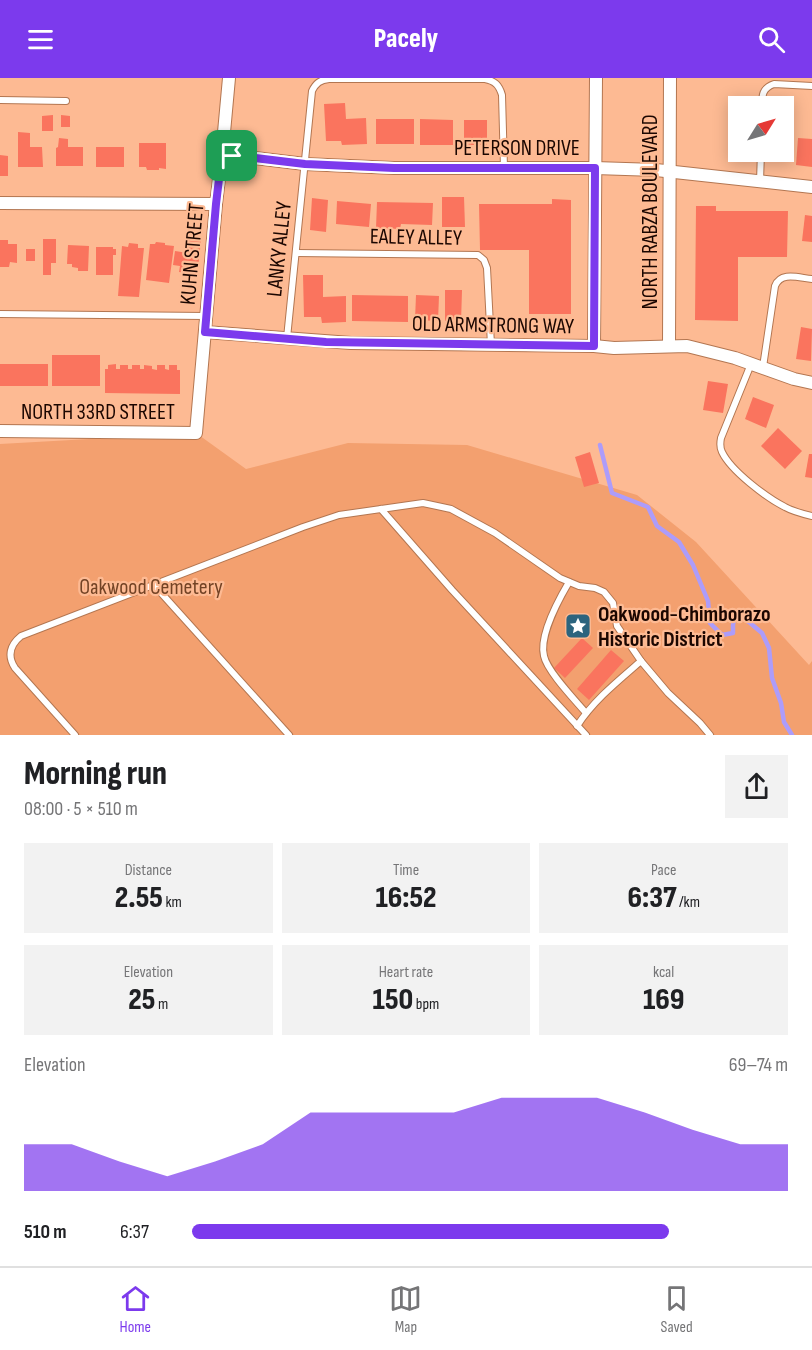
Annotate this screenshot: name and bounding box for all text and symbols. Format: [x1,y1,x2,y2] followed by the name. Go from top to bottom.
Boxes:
[24,23,57,56] icon: menu
[374,23,438,55] text: Pacely
[755,23,788,56] icon: search
[728,96,794,162] north arrow
[728,96,794,162] map controls
[637,114,664,310] street label: NORTH RABZA BOULEVARD
[206,130,257,181] pin
[454,135,580,162] street label: PETERSON DRIVE
[215,139,248,172] icon: arrive
[261,200,298,298] street label: LANKY ALLEY
[175,202,210,306] street label: KUHN STREET
[370,223,462,252] street label: EALEY ALLEY
[412,311,574,340] street label: OLD ARMSTRONG WAY
[21,399,175,426] street label: NORTH 33RD STREET
[79,574,223,601] park label: Oakwood Cemetery
[598,601,771,653] place label: Oakwood-Chimborazo Historic District
[563,611,593,641] place icon: Oakwood-Chimborazo Historic District
[24,754,167,794] text: Morning run
[725,755,788,818] button: share
[24,797,138,821] text: 08:00 · 5 × 510 m
[125,861,172,880] text: Distance
[393,861,419,880] text: Time
[651,861,676,880] text: Pace
[115,880,163,916] text: 2.55
[375,880,437,916] text: 16:52
[627,880,677,916] text: 6:37
[163,893,182,912] text: km
[677,893,700,912] text: /km
[124,963,173,982] text: Elevation
[379,963,433,982] text: Heart rate
[653,963,674,982] text: kcal
[128,982,155,1018] text: 25
[373,982,413,1018] text: 150
[643,982,684,1018] text: 169
[155,995,168,1014] text: m
[413,995,439,1014] text: bpm
[24,1053,86,1077] text: Elevation
[729,1053,788,1077] text: 69–74 m
[24,1220,67,1244] text: 510 m
[120,1220,149,1244] text: 6:37
[119,1282,152,1337] tab: Home
[389,1282,422,1337] tab: Map
[660,1282,693,1337] tab: Saved

